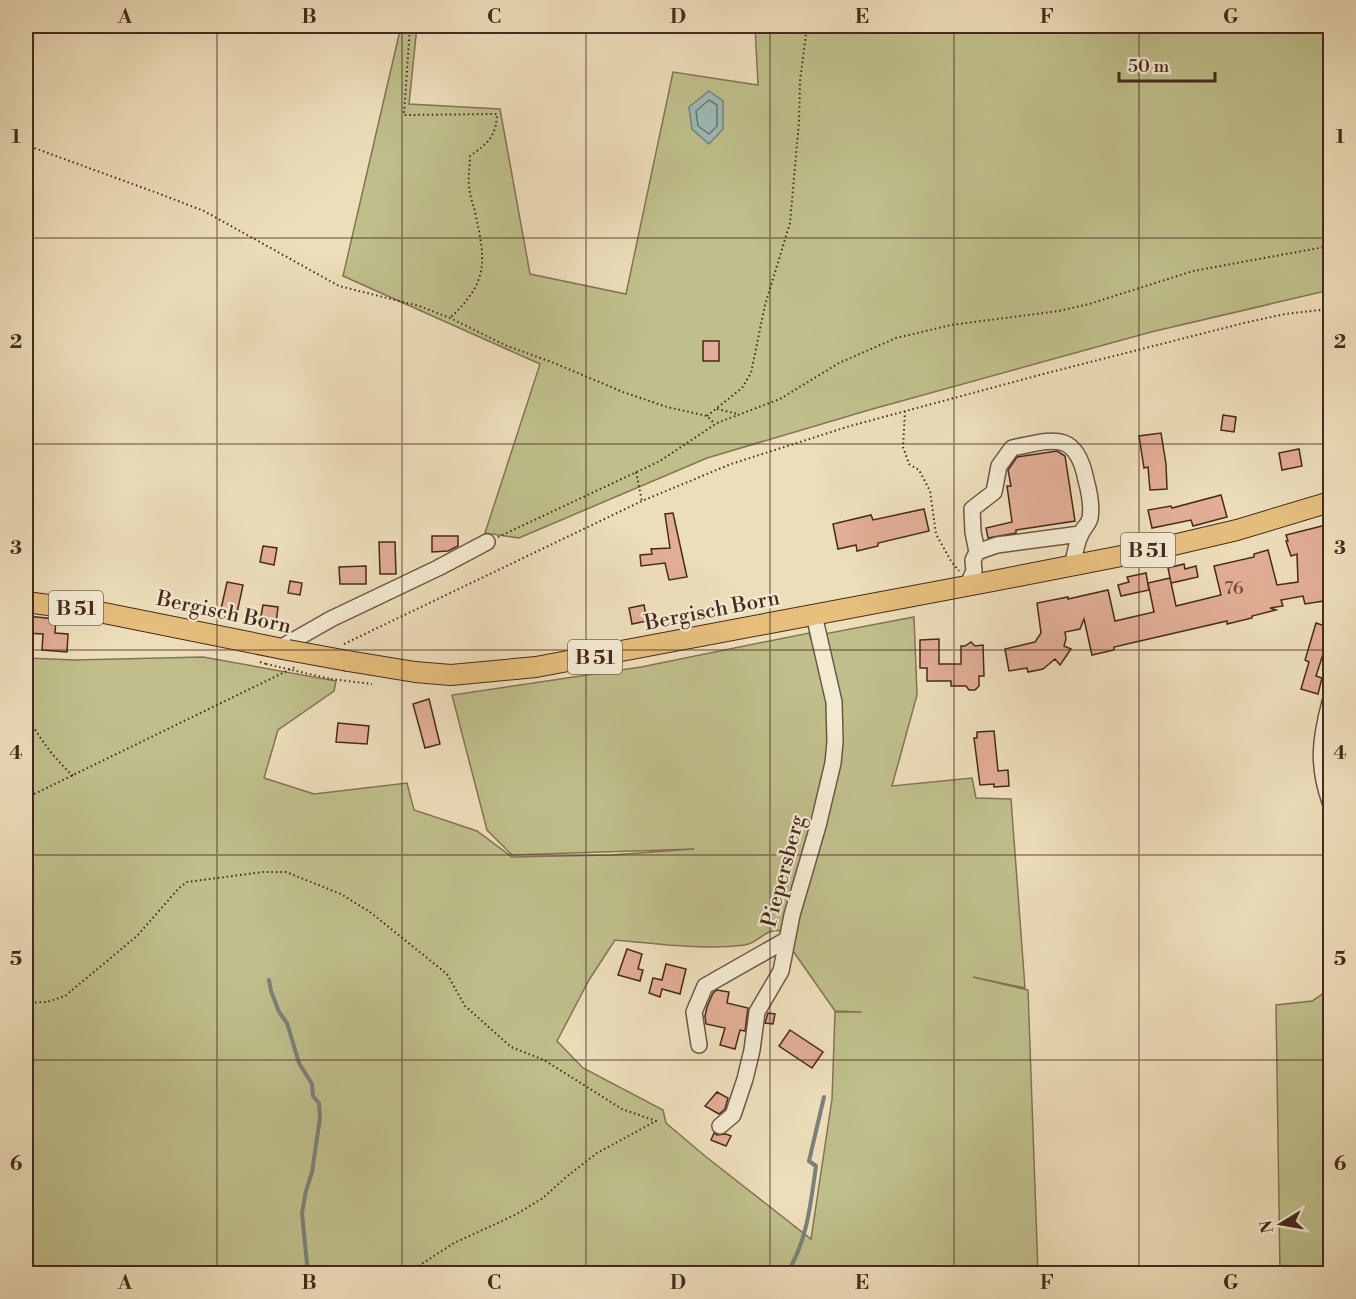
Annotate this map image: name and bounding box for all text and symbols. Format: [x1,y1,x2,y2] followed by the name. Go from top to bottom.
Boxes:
[117,5,133,30] text: A
[301,5,317,30] text: B
[487,5,501,30] text: C
[670,5,686,30] text: D
[855,5,869,30] text: E
[1040,5,1054,30] text: F
[1223,5,1239,30] text: G
[1119,45,1215,83] scale bar
[1128,55,1170,78] text: 50 m
[11,125,21,150] text: 1
[1335,125,1345,150] text: 1
[10,330,22,355] text: 2
[1334,330,1346,355] text: 2
[1121,533,1175,567] road number: B 51
[10,536,22,561] text: 3
[1334,536,1346,561] text: 3
[1224,577,1244,600] house number: 76
[641,585,782,637] street label: Bergisch Born
[153,586,294,640] street label: Bergisch Born
[49,591,103,625] road number: B 51
[568,640,622,674] road number: B 51
[9,741,23,766] text: 4
[1333,741,1347,766] text: 4
[756,812,811,930] street label: Piepersberg
[10,947,22,972] text: 5
[1334,947,1346,972] text: 5
[10,1152,23,1177] text: 6
[1334,1152,1347,1177] text: 6
[1251,1194,1311,1254] north arrow
[1256,1218,1278,1235] text: N
[117,1271,133,1296] text: A
[301,1271,317,1296] text: B
[487,1271,501,1296] text: C
[670,1271,686,1296] text: D
[855,1271,869,1296] text: E
[1040,1271,1054,1296] text: F
[1223,1271,1239,1296] text: G

